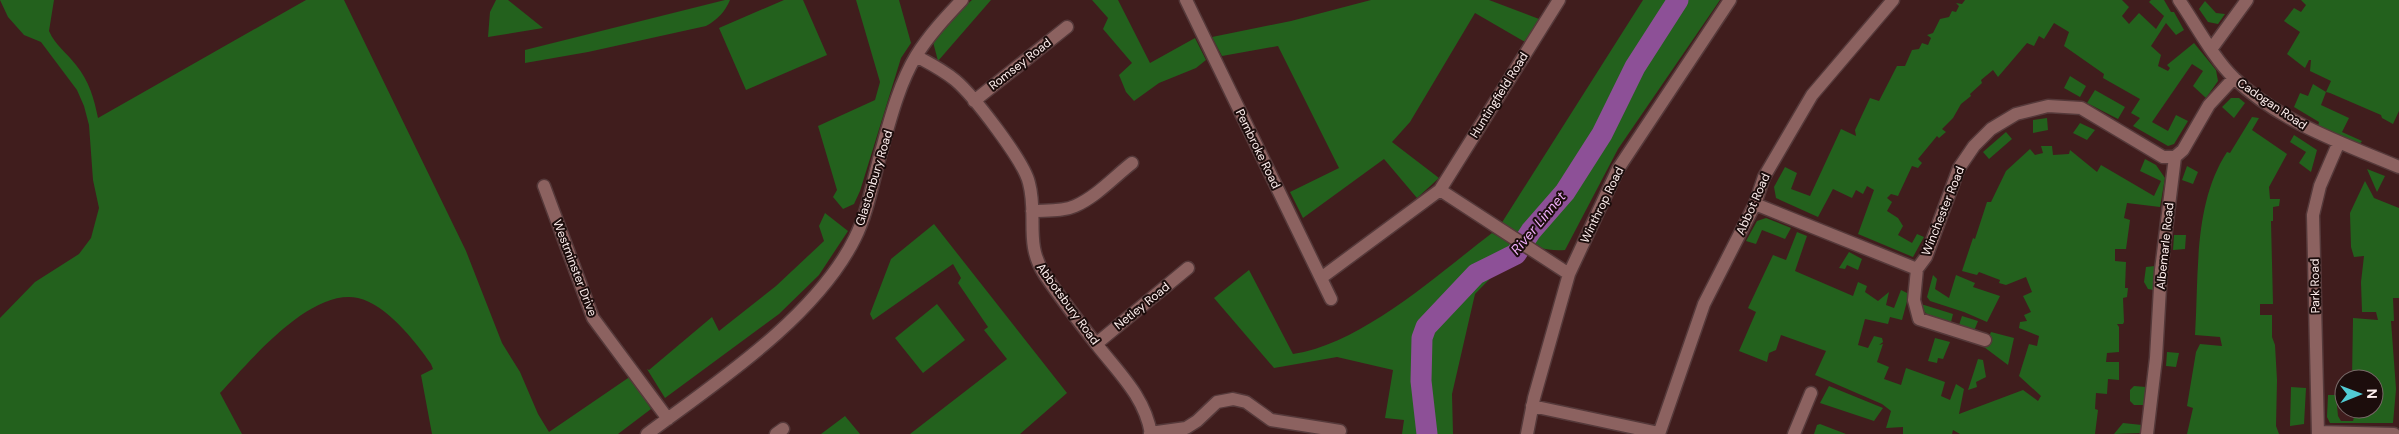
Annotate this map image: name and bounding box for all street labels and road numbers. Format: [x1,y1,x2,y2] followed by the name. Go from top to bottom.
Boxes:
[986,35,1054,93] street label: Romsey Road
[1466,49,1532,141] street label: Huntingfield Road
[2234,75,2310,133] street label: Cadogan Road
[1232,107,1284,191] street label: Pembroke Road
[852,128,896,228] street label: Glastonbury Road
[1577,164,1627,246] street label: Winthrop Road
[1918,164,1968,258] street label: Winchester Road
[1732,171,1774,237] street label: Abbot Road
[2152,202,2178,290] street label: Albemarle Road
[549,218,601,319] street label: Westminster Drive
[2307,258,2323,314] street label: Park Road
[1033,260,1103,348] street label: Abbotsbury Road
[1111,279,1173,333] street label: Netley Road

